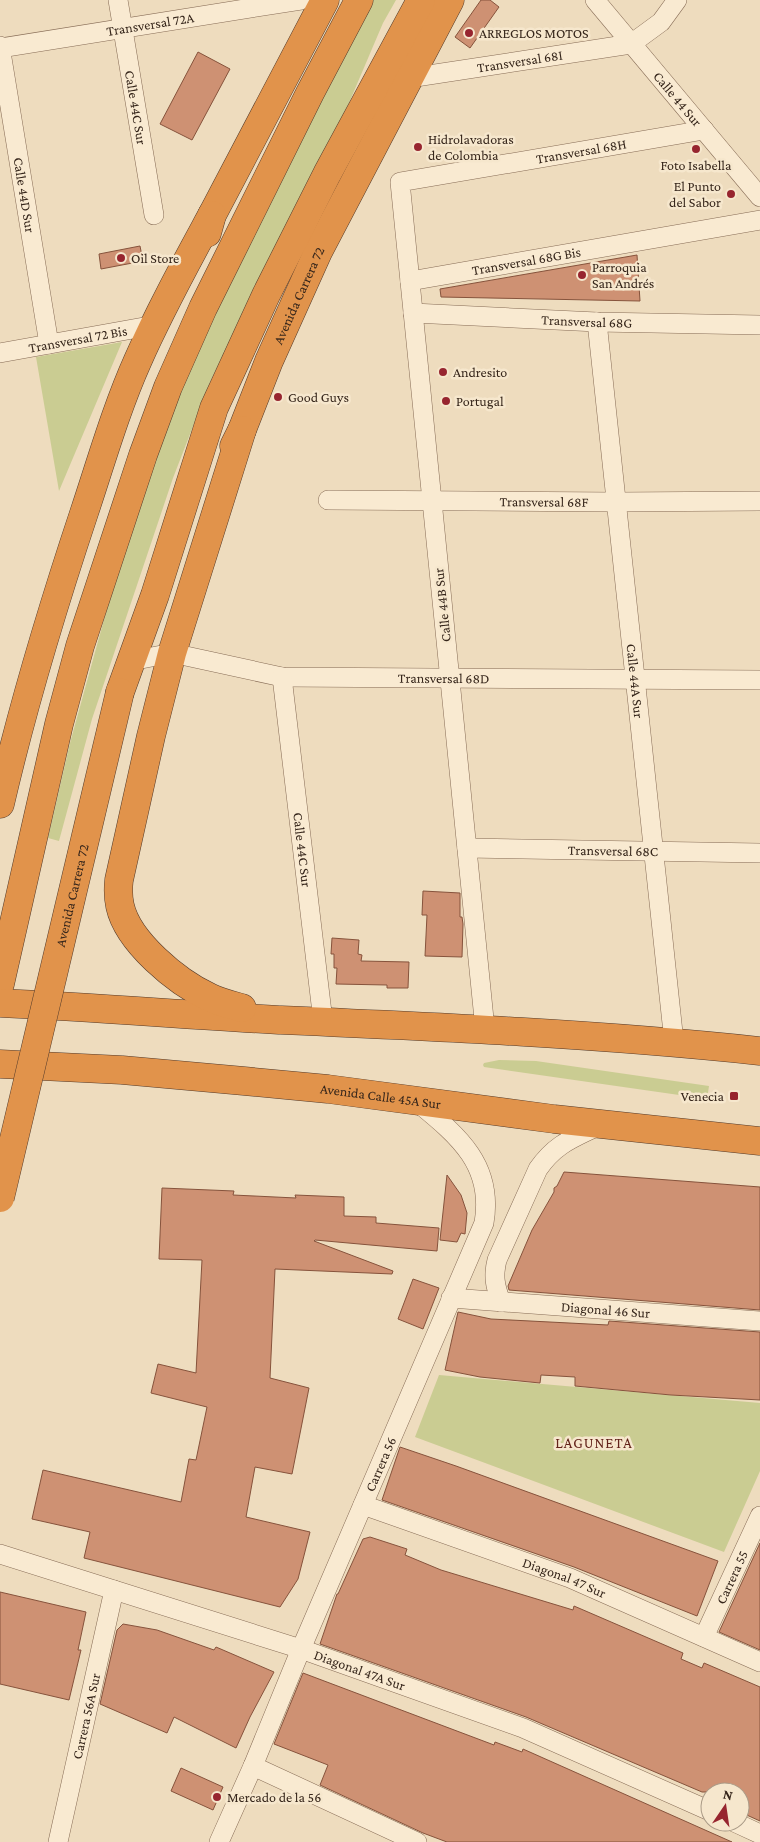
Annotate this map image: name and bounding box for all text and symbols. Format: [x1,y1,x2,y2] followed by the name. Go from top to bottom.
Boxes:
[105,9,195,39] street label: Transversal 72A
[479,25,589,41] place label: ARREGLOS MOTOS
[463,27,475,39] marker: ARREGLOS MOTOS
[476,47,564,75] street label: Transversal 68I
[650,68,705,130] street label: Calle 44 Sur
[122,69,150,146] street label: Calle 44C Sur
[428,131,514,163] place label: Hidrolavadoras de Colombia
[535,135,627,167] street label: Transversal 68H
[412,141,424,153] marker: Hidrolavadoras de Colombia
[690,143,702,155] marker: Foto Isabella
[10,156,39,234] street label: Calle 44D Sur
[660,157,732,173] place label: Foto Isabella
[669,178,721,210] place label: El Punto del Sabor
[725,188,737,200] marker: El Punto del Sabor
[270,243,328,347] street label: Avenida Carrera 72
[470,243,582,278] street label: Transversal 68G Bis
[131,250,179,266] place label: Oil Store
[115,252,127,264] marker: Oil Store
[592,259,654,291] place label: Parroquia San Andrés
[576,269,588,281] marker: Parroquia San Andrés
[541,311,633,331] street label: Transversal 68G
[27,322,128,356] street label: Transversal 72 Bis
[453,364,507,380] place label: Andresito
[437,366,449,378] marker: Andresito
[288,389,349,405] place label: Good Guys
[272,391,284,403] marker: Good Guys
[456,393,504,409] place label: Portugal
[440,395,452,407] marker: Portugal
[499,493,589,510] street label: Transversal 68F
[430,567,454,643] street label: Calle 44B Sur
[623,643,647,719] street label: Calle 44A Sur
[398,670,489,686] street label: Transversal 68D
[290,812,315,888] street label: Calle 44C Sur
[52,842,92,948] street label: Avenida Carrera 72
[568,842,658,859] street label: Transversal 68C
[319,1080,442,1112] street label: Avenida Calle 45A Sur
[681,1088,725,1104] place label: Venecia
[728,1090,740,1102] marker: Venecia
[560,1298,651,1321] street label: Diagonal 46 Sur
[362,1434,399,1494] street label: Carrera 56
[555,1435,633,1451] district label: LAGUNETA
[712,1548,751,1607] street label: Carrera 55
[520,1554,609,1601] street label: Diagonal 47 Sur
[312,1646,408,1694] street label: Diagonal 47A Sur
[69,1672,103,1761] street label: Carrera 56A Sur
[700,1782,750,1832] north arrow
[721,1785,735,1803] text: N
[227,1789,321,1805] place label: Mercado de la 56
[211,1791,223,1803] marker: Mercado de la 56

